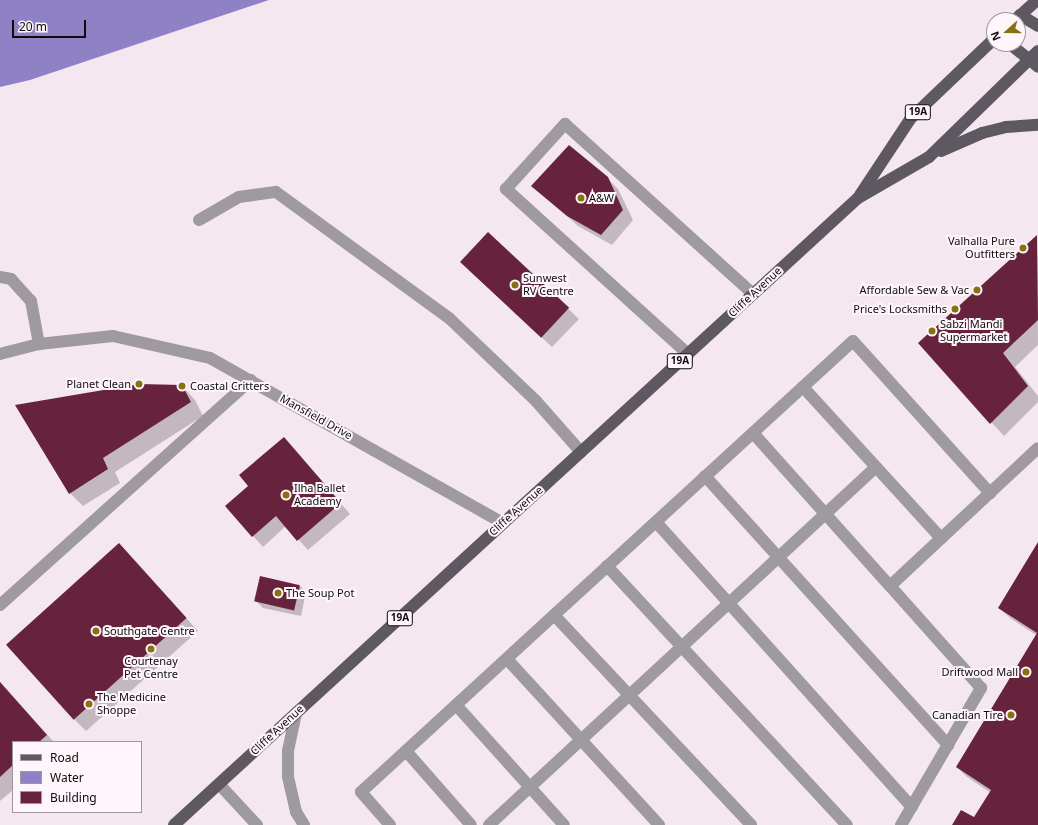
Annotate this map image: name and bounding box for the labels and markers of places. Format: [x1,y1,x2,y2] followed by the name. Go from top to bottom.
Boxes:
[589,191,614,205] place label: A&W
[576,193,586,203] marker: A&W
[948,235,1015,261] place label: Valhalla Pure Outfitters
[1018,243,1028,253] marker: Valhalla Pure Outfitters
[523,272,574,298] place label: Sunwest RV Centre
[510,280,520,290] marker: Sunwest RV Centre
[860,283,969,297] place label: Affordable Sew & Vac
[972,285,982,295] marker: Affordable Sew & Vac
[853,302,947,316] place label: Price's Locksmiths
[950,304,960,314] marker: Price's Locksmiths
[940,318,1007,344] place label: Sabzi Mandi Supermarket
[927,326,937,336] marker: Sabzi Mandi Supermarket
[67,377,131,391] place label: Planet Clean
[134,379,144,389] marker: Planet Clean
[190,379,269,393] place label: Coastal Critters
[177,381,187,391] marker: Coastal Critters
[294,482,346,508] place label: Ilha Ballet Academy
[281,490,291,500] marker: Ilha Ballet Academy
[286,586,354,600] place label: The Soup Pot
[273,588,283,598] marker: The Soup Pot
[104,624,195,638] place label: Southgate Centre
[91,626,101,636] marker: Southgate Centre
[146,644,156,654] marker: Courtenay Pet Centre
[124,655,178,681] place label: Courtenay Pet Centre
[941,665,1018,679] place label: Driftwood Mall
[1021,667,1031,677] marker: Driftwood Mall
[97,691,166,717] place label: The Medicine Shoppe
[84,699,94,709] marker: The Medicine Shoppe
[932,708,1003,722] place label: Canadian Tire
[1006,710,1016,720] marker: Canadian Tire

